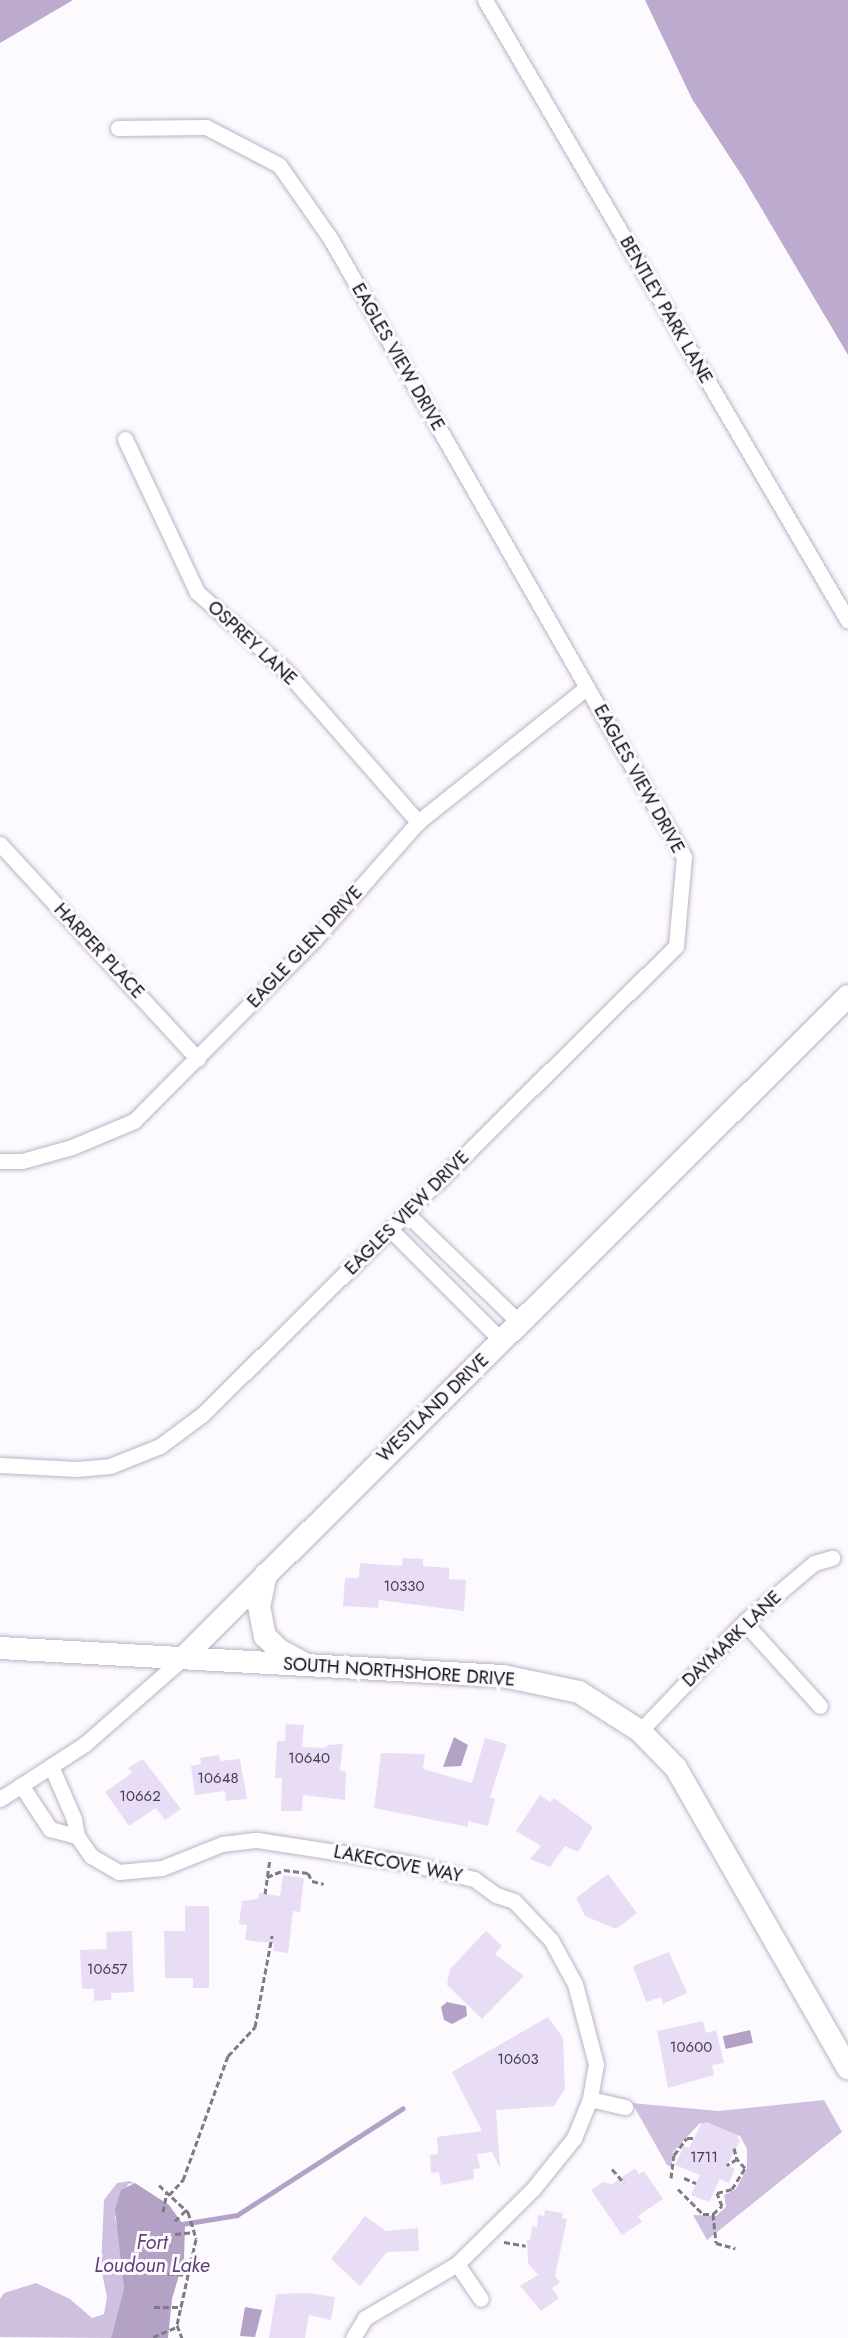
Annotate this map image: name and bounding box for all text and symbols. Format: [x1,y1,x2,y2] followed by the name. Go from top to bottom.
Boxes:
[615,233,717,387] street label: BENTLEY PARK LANE
[347,280,449,434] street label: EAGLES VIEW DRIVE
[203,596,301,690] street label: OSPREY LANE
[589,701,689,857] street label: EAGLES VIEW DRIVE
[243,882,367,1012] street label: EAGLE GLEN DRIVE
[49,899,149,1003] street label: HARPER PLACE
[341,1147,473,1279] street label: EAGLES VIEW DRIVE
[373,1349,493,1467] street label: WESTLAND DRIVE
[383,1578,425,1596] house number: 10330
[678,1586,786,1692] street label: DAYMARK LANE
[282,1653,516,1691] street label: SOUTH NORTHSHORE DRIVE
[288,1750,330,1768] house number: 10640
[197,1770,239,1788] house number: 10648
[119,1788,161,1806] house number: 10662
[332,1841,464,1887] street label: LAKECOVE WAY
[87,1961,127,1979] house number: 10657
[670,2039,712,2057] house number: 10600
[497,2051,539,2069] house number: 10603
[690,2149,718,2167] house number: 1711
[94,2231,210,2278] water label: Fort Loudoun Lake

